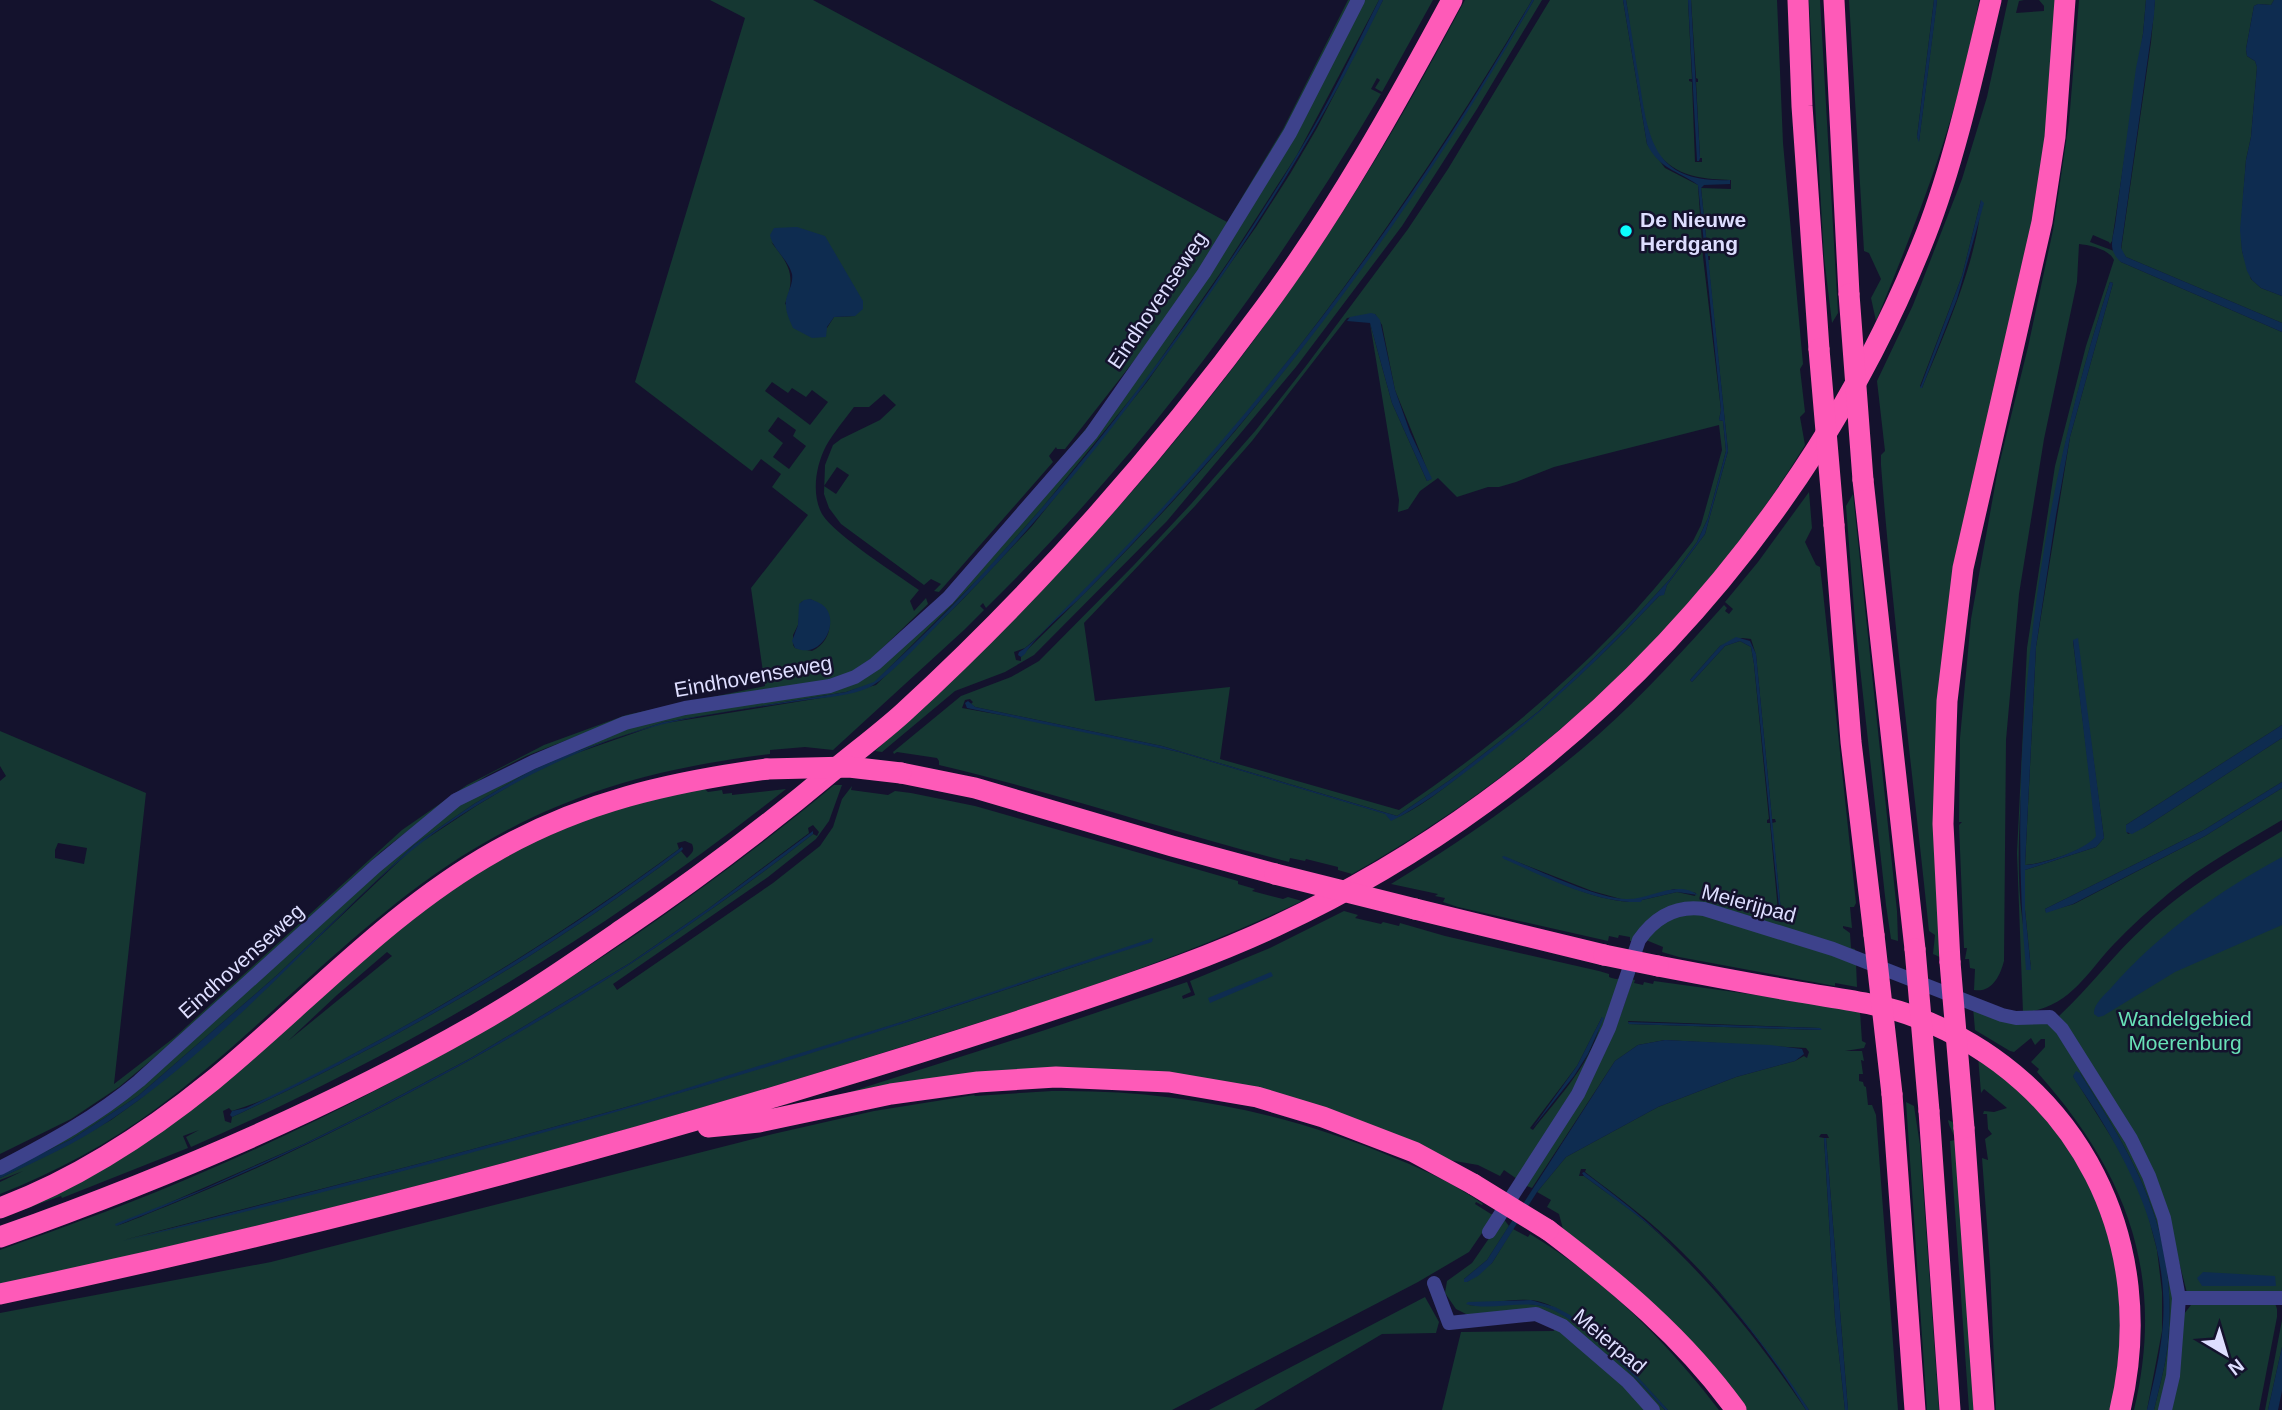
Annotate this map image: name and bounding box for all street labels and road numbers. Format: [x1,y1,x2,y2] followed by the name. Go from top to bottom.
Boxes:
[1103,227,1211,373] street label: Eindhovenseweg
[672,651,834,701] street label: Eindhovenseweg
[1699,879,1799,927] street label: Meierijpad
[174,899,308,1023] street label: Eindhovenseweg
[1569,1304,1651,1378] street label: Meierpad

